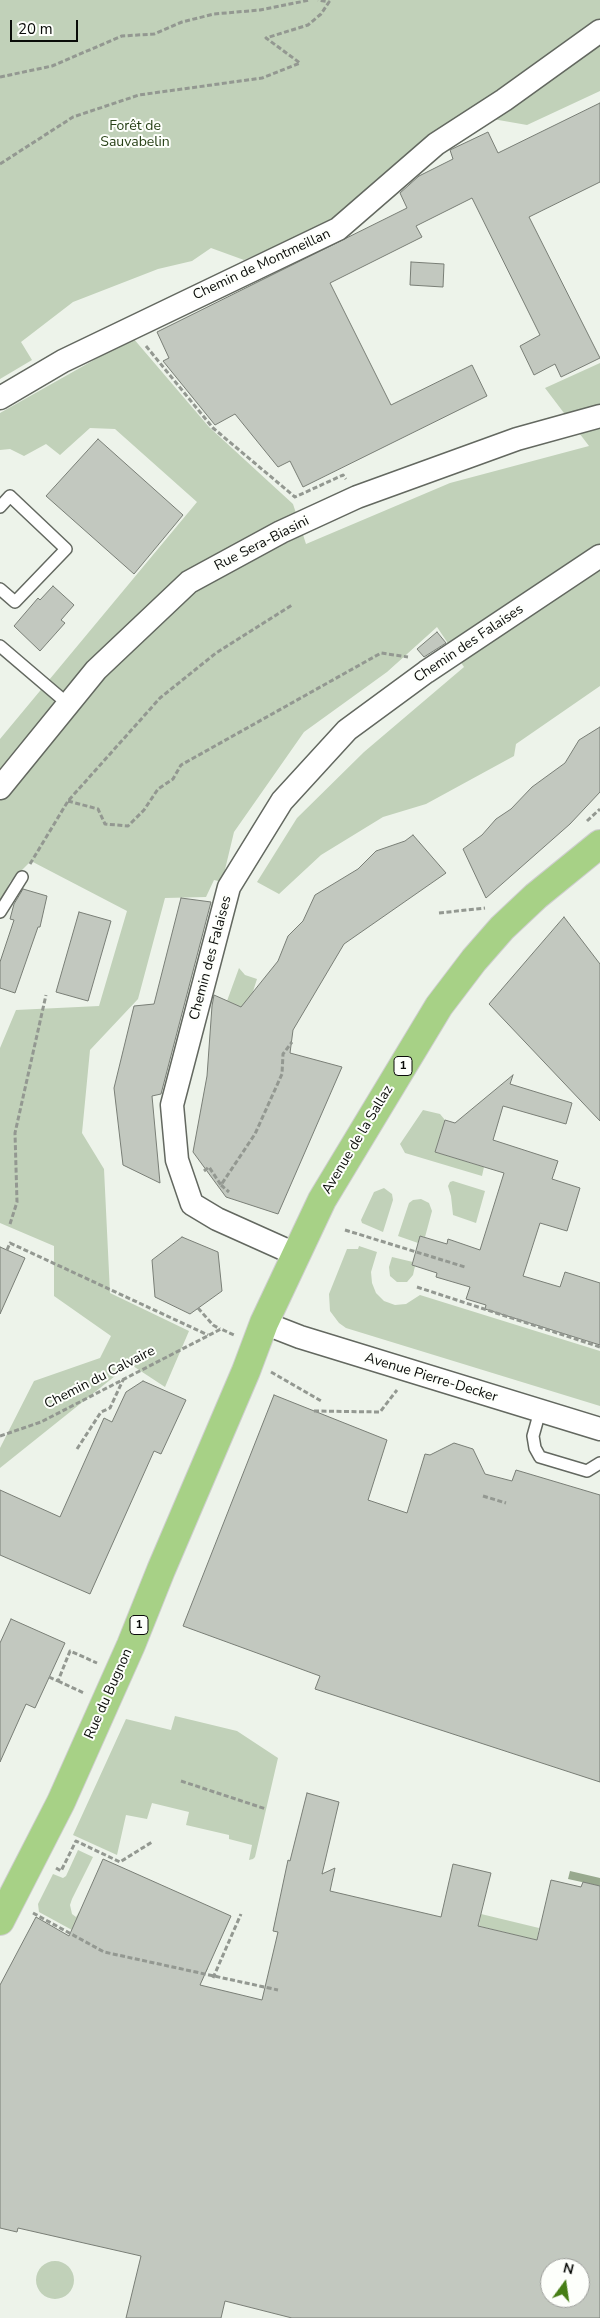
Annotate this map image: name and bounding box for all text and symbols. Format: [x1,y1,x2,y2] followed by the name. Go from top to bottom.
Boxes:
[12,10,80,42] scale bar
[18,19,53,39] text: 20 m
[100,119,170,152] park label: Forêt de Sauvabelin
[191,226,333,304] street label: Chemin de Montmeillan
[212,513,312,575] street label: Rue Sera-Biasini
[411,601,527,687] street label: Chemin des Falaises
[186,894,236,1022] street label: Chemin des Falaises
[394,1056,412,1076] road number: 1
[319,1083,397,1197] street label: Avenue de la Sallaz
[42,1343,158,1413] street label: Chemin du Calvaire
[363,1350,499,1406] street label: Avenue Pierre-Decker
[130,1616,148,1634] road number: 1
[82,1646,136,1742] street label: Rue du Bugnon
[540,2258,590,2308] north arrow
[561,2258,576,2279] text: N

